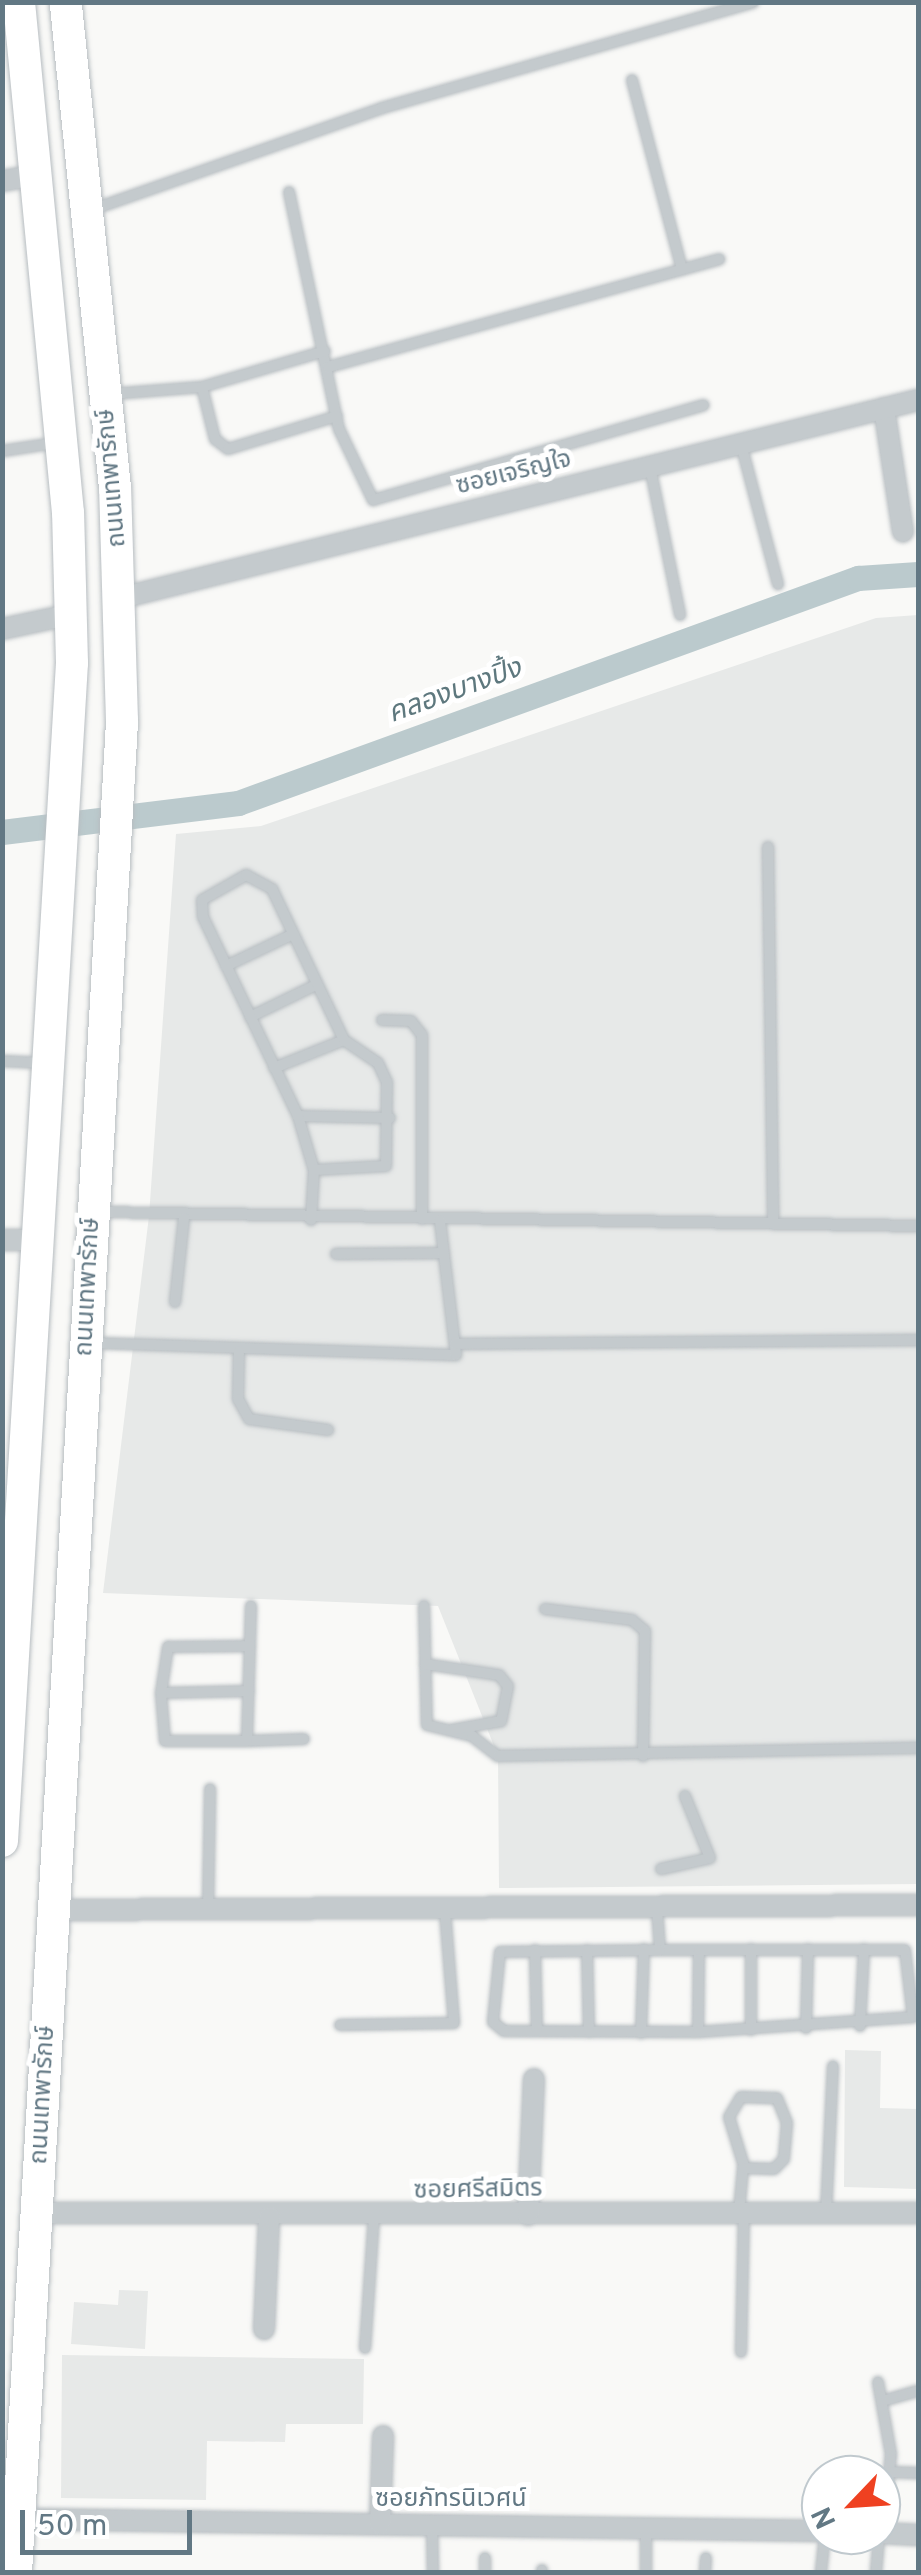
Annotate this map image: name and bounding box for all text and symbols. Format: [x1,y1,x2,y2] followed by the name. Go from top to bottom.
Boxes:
[92,407,134,549] street label: ถนนเทพารักษ์
[453,445,575,503] street label: ซอยเจริญใจ
[384,652,526,732] water label: คลองบางปิ้ง
[70,1217,108,1357] street label: ถนนเทพารักษ์
[25,2025,63,2165] street label: ถนนเทพารักษ์
[413,2175,543,2207] street label: ซอยศรีสมิตร
[801,2455,901,2555] north arrow
[375,2485,527,2515] street label: ซอยภัทรนิเวศน์
[25,2490,198,2552] scale bar
[805,2500,846,2534] text: N
[37,2509,107,2546] text: 50 m

